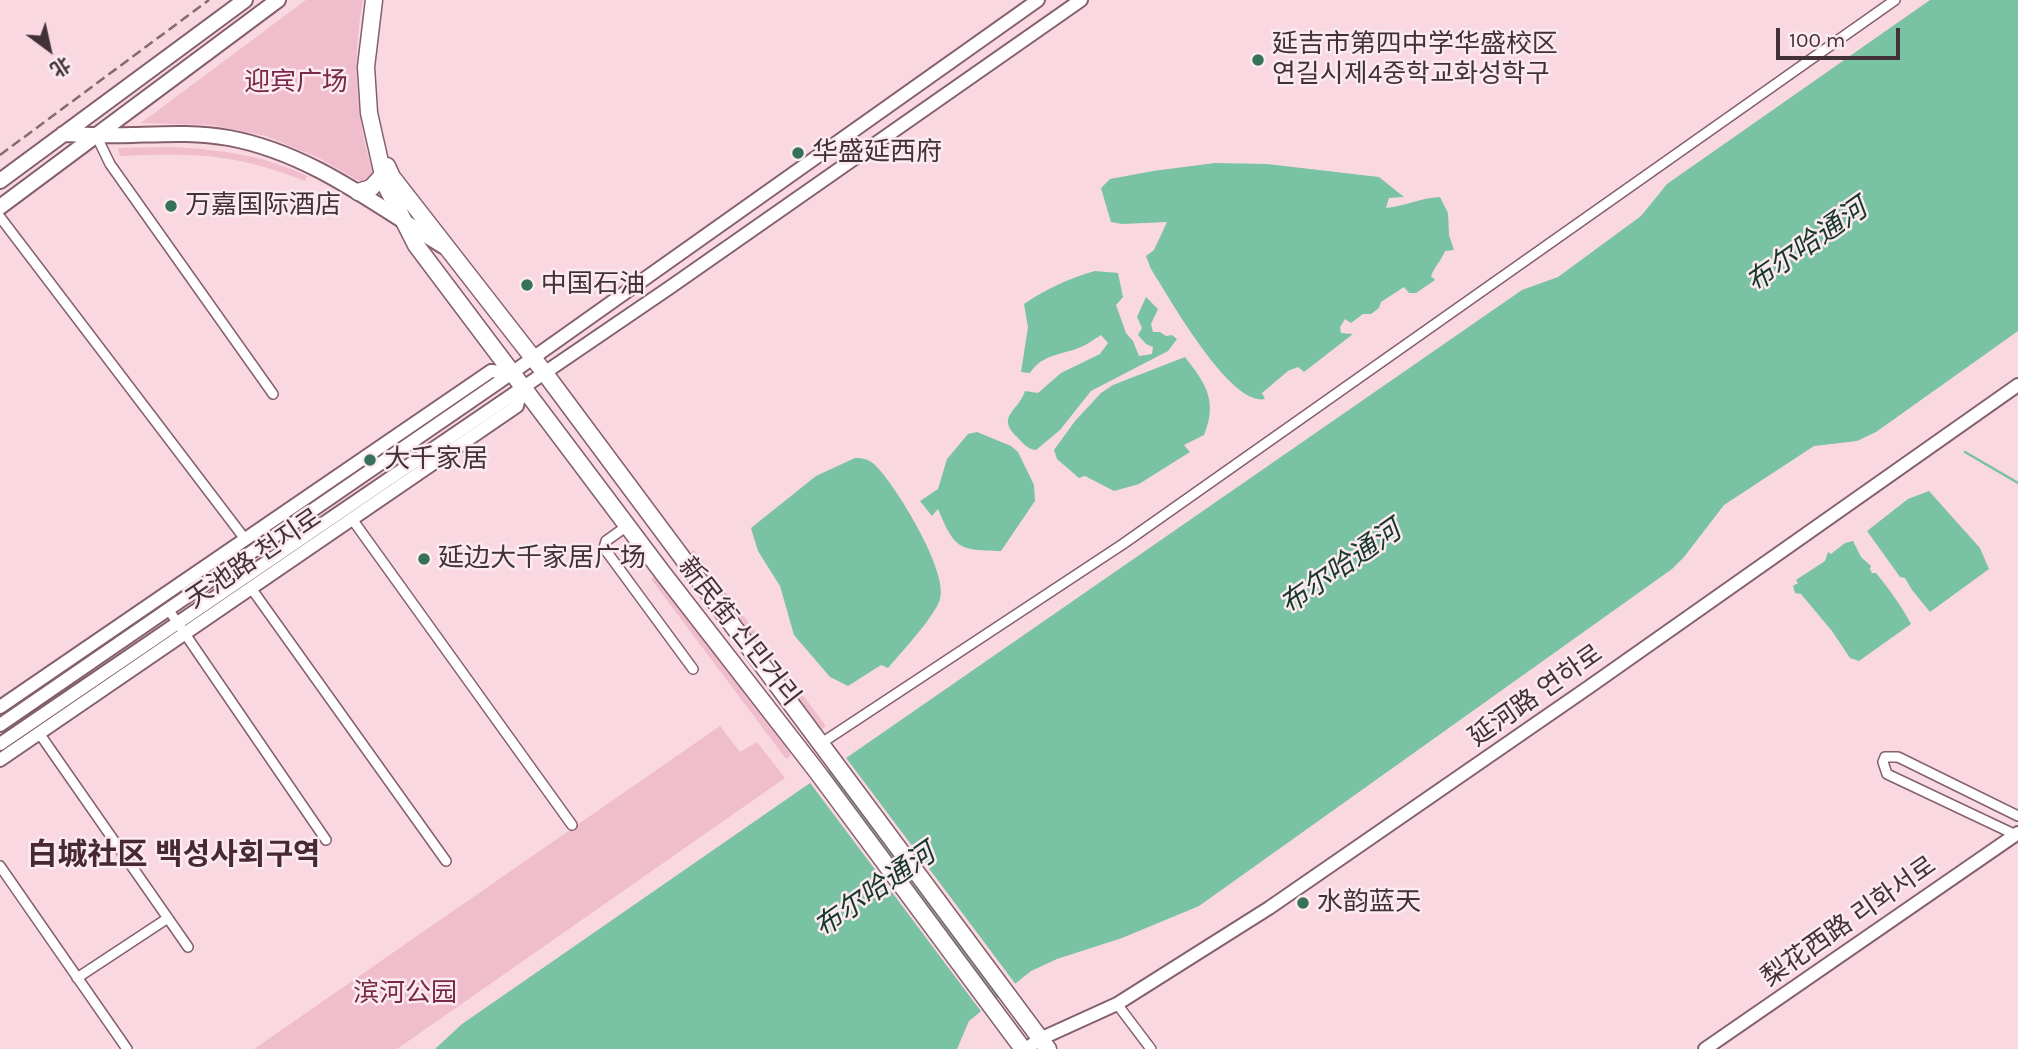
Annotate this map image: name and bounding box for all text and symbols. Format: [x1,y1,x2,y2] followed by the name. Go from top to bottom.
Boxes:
[14,14,84,84] north arrow
[1780,14,1904,58] scale bar
[1789,28,1846,52] text: 100 m
[1272,29,1558,90] place label: 延吉市第四中学华盛校区 연길시제4중학교화성학구
[46,52,74,81] text: 北
[1250,52,1266,68] marker: 延吉市第四中学华盛校区 연길시제4중학교화성학구
[244,67,348,99] park label: 迎宾广场
[812,137,942,169] place label: 华盛延西府
[790,145,806,161] marker: 华盛延西府
[185,190,341,222] place label: 万嘉国际酒店
[1740,192,1874,300] water label: 布尔哈通河
[163,198,179,214] marker: 万嘉国际酒店
[541,269,645,301] place label: 中国石油
[519,277,535,293] marker: 中国石油
[384,444,488,476] place label: 大千家居
[362,452,378,468] marker: 大千家居
[181,502,327,616] street label: 天池路 천지로
[1274,514,1408,622] water label: 布尔哈通河
[438,543,646,575] place label: 延边大千家居广场
[416,551,432,567] marker: 延边大千家居广场
[671,552,807,712] street label: 新民街 신민거리
[1463,639,1609,753] street label: 延河路 연하로
[27,837,321,873] district label: 白城社区 백성사회구역
[808,837,942,945] water label: 布尔哈通河
[1756,850,1942,994] street label: 梨花西路 리화서로
[1317,887,1421,919] place label: 水韵蓝天
[1295,895,1311,911] marker: 水韵蓝天
[353,978,457,1010] park label: 滨河公园

